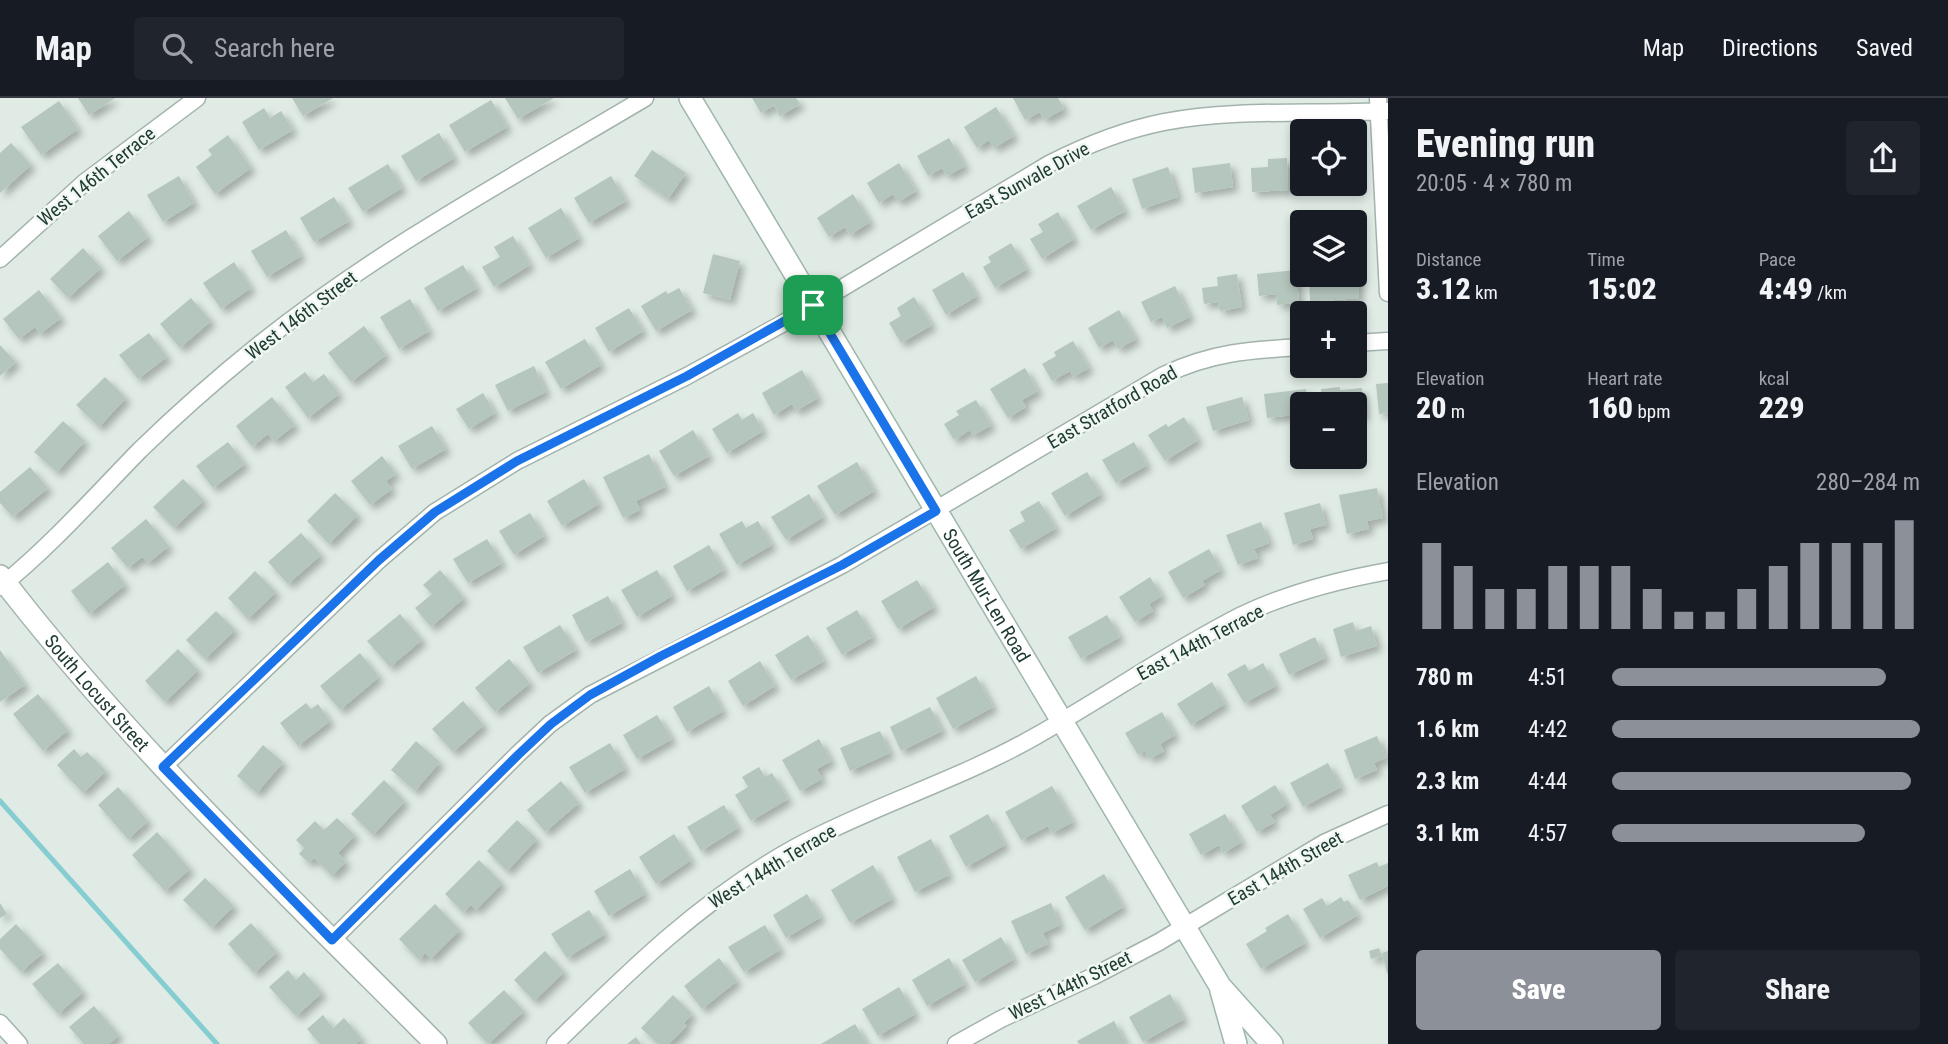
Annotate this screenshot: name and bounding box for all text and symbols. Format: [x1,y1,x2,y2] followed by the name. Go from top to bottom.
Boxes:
[134,17,624,80] search box
[35,29,92,68] text: Map
[158,29,196,67] icon: search
[214,33,335,63] text: Search here
[1643,34,1684,62] text: Map
[1722,34,1818,62] text: Directions
[1856,34,1913,62] text: Saved
[1290,119,1367,469] map controls
[1290,119,1367,196] button: locate
[1846,121,1920,195] button: share
[33,122,160,231] street label: West 146th Terrace
[1416,122,1595,166] text: Evening run
[961,137,1093,224] street label: East Sunvale Drive
[1416,170,1572,197] text: 20:05 · 4 × 780 m
[1290,210,1367,287] button: layers
[1416,248,1481,271] text: Distance
[1587,248,1625,271] text: Time
[1759,248,1796,271] text: Pace
[241,266,362,365] street label: West 146th Street
[1416,271,1471,306] text: 3.12
[1587,271,1657,306] text: 15:02
[1759,271,1813,306] text: 4:49
[783,275,843,335] pin
[1471,281,1498,304] text: km
[1813,281,1847,304] text: /km
[794,286,832,324] icon: arrive
[1290,301,1367,378] button: +
[1043,361,1181,454] street label: East Stratford Road
[1416,367,1484,390] text: Elevation
[1587,367,1662,390] text: Heart rate
[1759,367,1789,390] text: kcal
[1416,390,1447,425] text: 20
[1587,390,1633,425] text: 160
[1759,390,1804,425] text: 229
[1290,392,1367,469] button: −
[1447,400,1465,423] text: m
[1633,400,1670,423] text: bpm
[1416,469,1499,496] text: Elevation
[1816,469,1920,496] text: 280–284 m
[938,524,1035,666] street label: South Mur-Len Road
[1133,599,1268,685] street label: East 144th Terrace
[40,630,154,756] street label: South Locust Street
[1416,664,1473,691] text: 780 m
[1528,664,1567,691] text: 4:51
[1416,716,1479,743] text: 1.6 km
[1528,716,1567,743] text: 4:42
[1416,768,1479,795] text: 2.3 km
[1528,768,1567,795] text: 4:44
[704,819,840,914] street label: West 144th Terrace
[1416,820,1479,847] text: 3.1 km
[1528,820,1567,847] text: 4:57
[1224,826,1347,911] street label: East 144th Street
[1005,946,1135,1025] street label: West 144th Street
[1416,950,1661,1030] button: Save
[1675,950,1920,1030] button: Share

